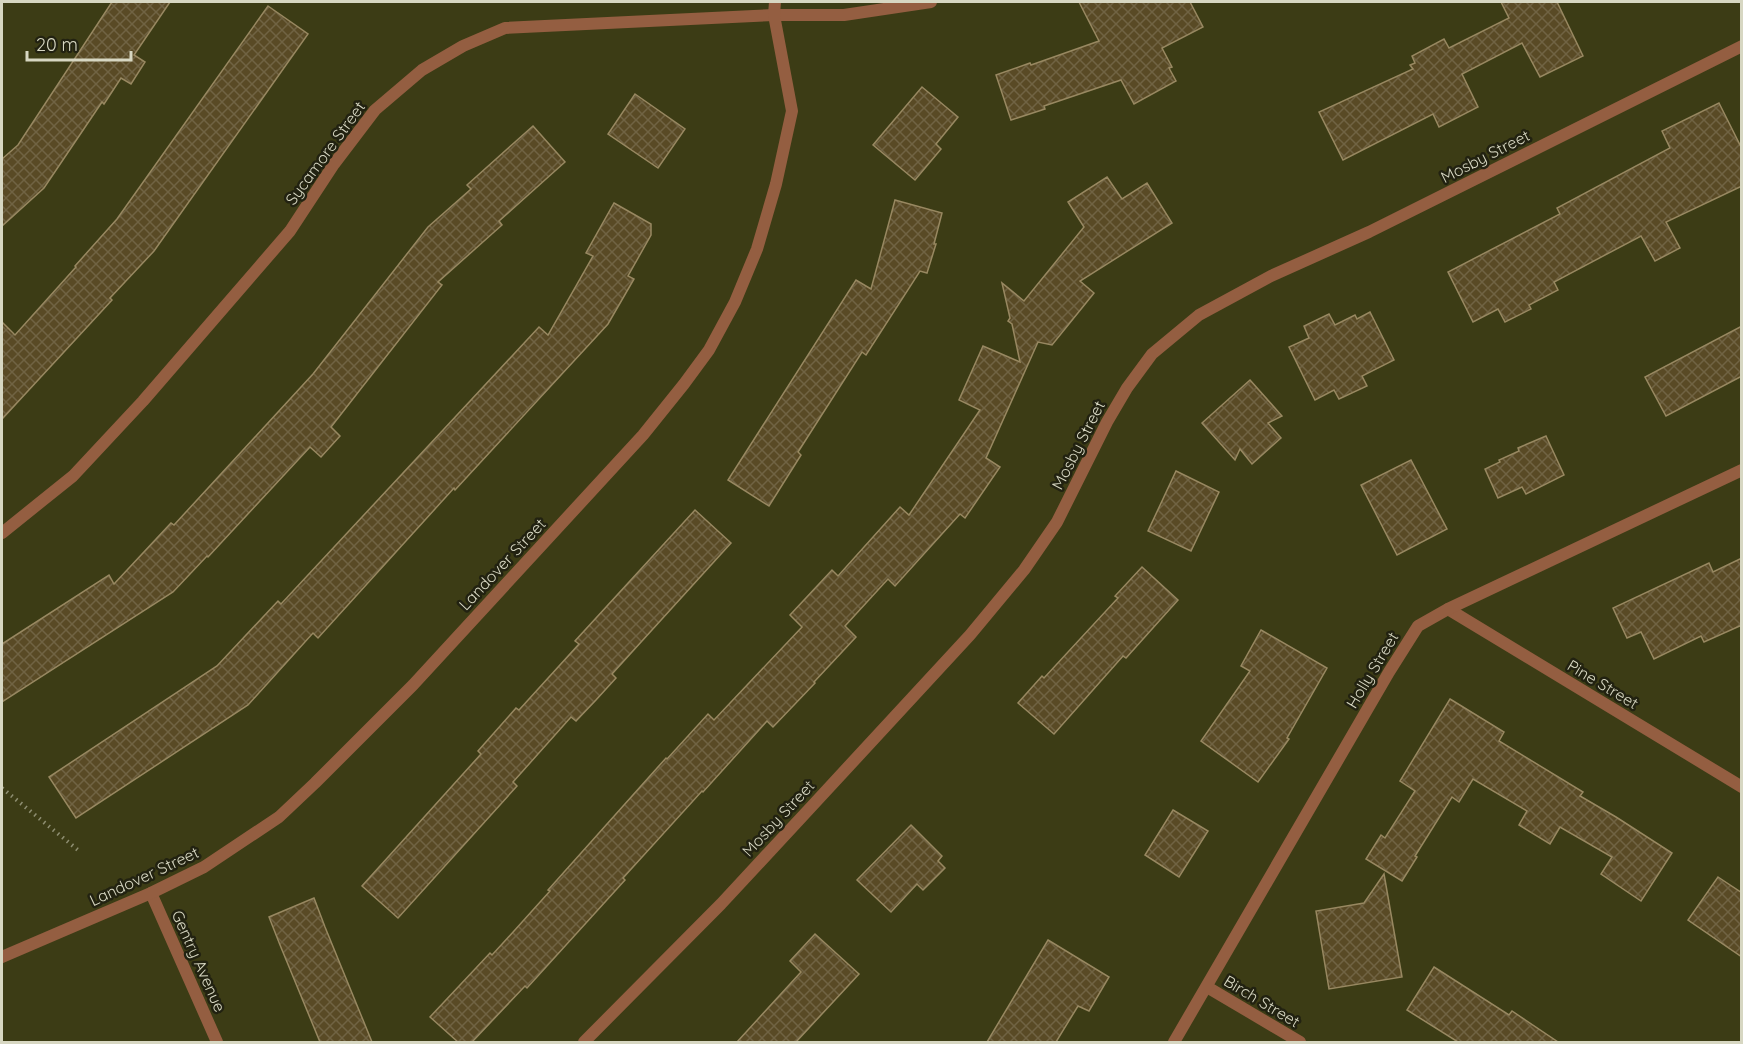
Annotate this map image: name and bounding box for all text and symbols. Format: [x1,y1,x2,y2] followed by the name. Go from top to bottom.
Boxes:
[27,24,130,62] scale bar
[36,33,78,56] text: 20 m
[281,97,369,209] street label: Sycamore Street
[1437,125,1533,187] street label: Mosby Street
[1047,397,1109,493] street label: Mosby Street
[454,514,550,614] street label: Landover Street
[1341,628,1403,712] street label: Holly Street
[1564,655,1642,713] street label: Pine Street
[738,776,818,860] street label: Mosby Street
[86,842,202,910] street label: Landover Street
[168,907,230,1015] street label: Gentry Avenue
[1220,971,1304,1031] street label: Birch Street

